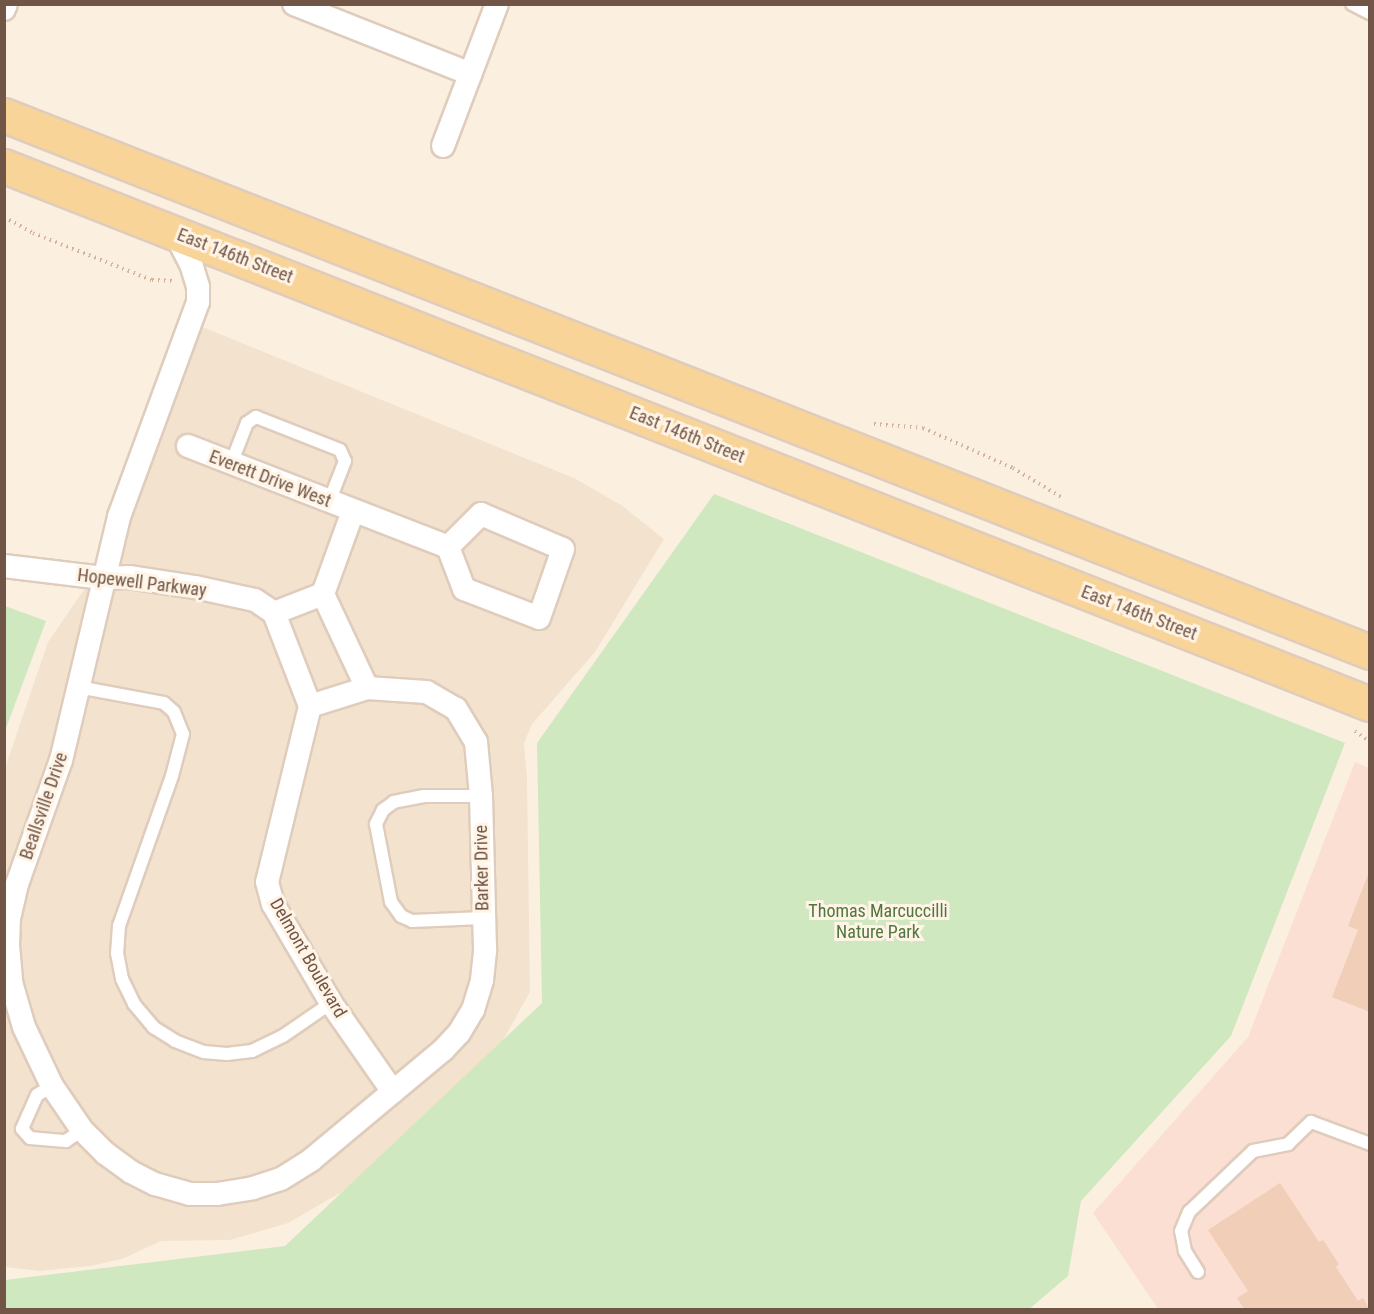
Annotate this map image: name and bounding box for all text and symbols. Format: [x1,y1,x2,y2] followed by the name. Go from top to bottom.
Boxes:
[174,224,296,288] street label: East 146th Street
[626,402,748,468] street label: East 146th Street
[206,446,334,512] street label: Everett Drive West
[76,564,208,602] street label: Hopewell Parkway
[1078,581,1200,645] street label: East 146th Street
[16,750,72,862] street label: Beallsville Drive
[470,825,494,911] street label: Barker Drive
[265,895,351,1021] street label: Delmont Boulevard
[808,901,948,944] park label: Thomas Marcuccilli Nature Park

